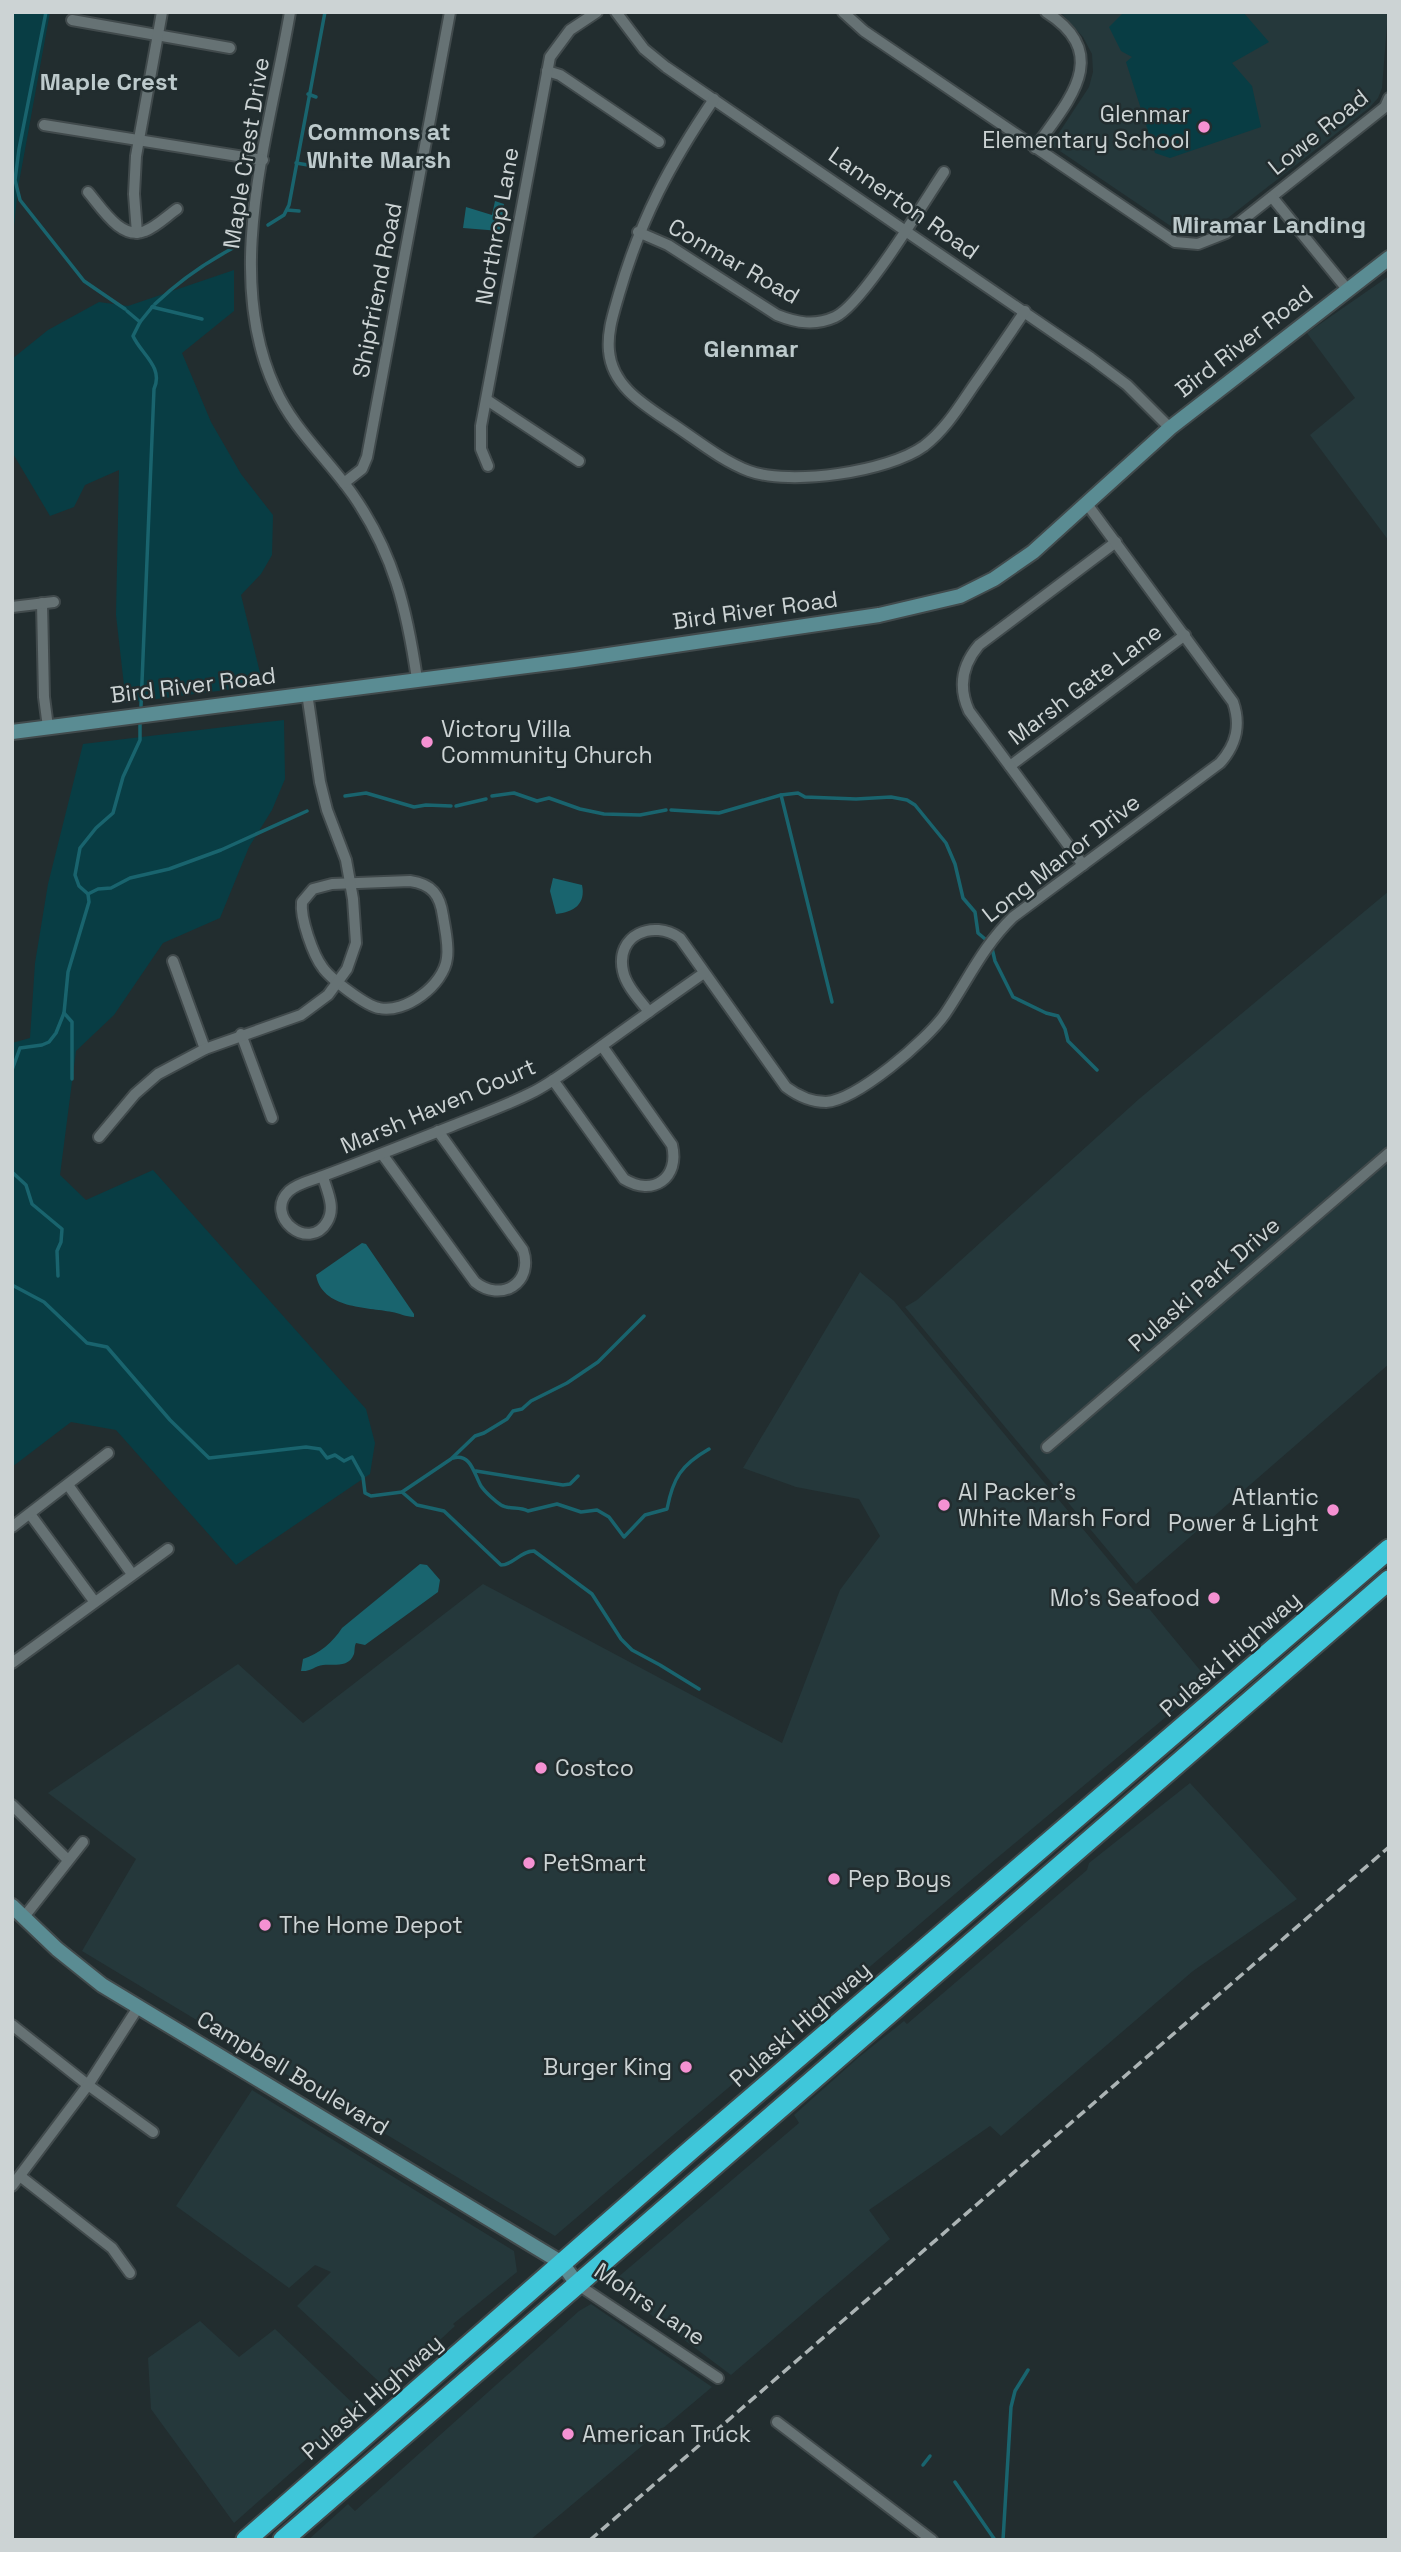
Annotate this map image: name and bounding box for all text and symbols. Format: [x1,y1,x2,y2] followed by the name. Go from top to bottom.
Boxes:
[216,55,276,251] street label: Maple Crest Drive
[40,66,178,97] district label: Maple Crest
[1262,82,1374,182] street label: Lowe Road
[982,99,1190,155] place label: Glenmar Elementary School
[307,116,451,175] district label: Commons at White Marsh
[1196,119,1212,135] marker: Glenmar Elementary School
[823,140,985,266] street label: Lannerton Road
[468,145,526,307] street label: Northrop Lane
[345,200,409,380] street label: Shipfriend Road
[1172,209,1366,240] district label: Miramar Landing
[663,211,805,311] street label: Conmar Road
[1169,278,1319,404] street label: Bird River Road
[704,333,798,364] district label: Glenmar
[670,584,840,636] street label: Bird River Road
[1002,616,1168,752] street label: Marsh Gate Lane
[109,660,277,710] street label: Bird River Road
[441,714,653,770] place label: Victory Villa Community Church
[419,734,435,750] marker: Victory Villa Community Church
[976,787,1146,929] street label: Long Manor Drive
[336,1051,540,1161] street label: Marsh Haven Court
[1122,1210,1286,1358] street label: Pulaski Park Drive
[958,1477,1151,1533] place label: Al Packer's White Marsh Ford
[1168,1482,1319,1538] place label: Atlantic Power & Light
[936,1497,952,1513] marker: Al Packer's White Marsh Ford
[1325,1502,1341,1518] marker: Atlantic Power & Light
[1050,1583,1200,1613] place label: Mo's Seafood
[1153,1584,1307,1724] street label: Pulaski Highway
[1206,1590,1222,1606] marker: Mo's Seafood
[555,1753,634,1783] place label: Costco
[533,1760,549,1776] marker: Costco
[543,1848,647,1878] place label: PetSmart
[521,1855,537,1871] marker: PetSmart
[848,1864,951,1894] place label: Pep Boys
[826,1871,842,1887] marker: Pep Boys
[279,1910,463,1940] place label: The Home Depot
[257,1917,273,1933] marker: The Home Depot
[723,1954,877,2094] street label: Pulaski Highway
[191,2004,395,2142] street label: Campbell Boulevard
[543,2052,672,2082] place label: Burger King
[678,2059,694,2075] marker: Burger King
[588,2256,712,2352] street label: Mohrs Lane
[295,2327,449,2467] street label: Pulaski Highway
[582,2419,751,2449] place label: American Truck
[560,2426,576,2442] marker: American Truck

